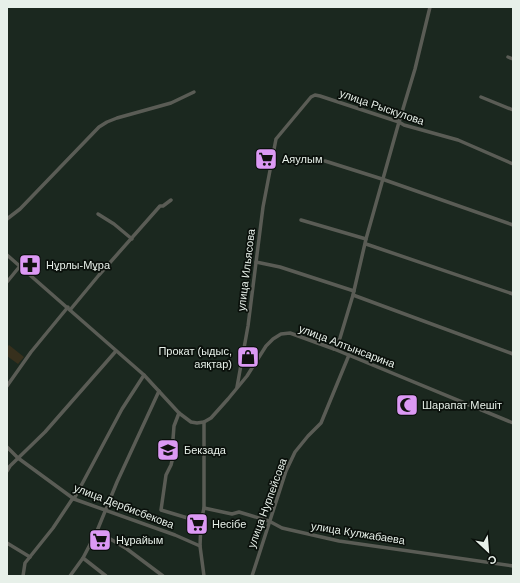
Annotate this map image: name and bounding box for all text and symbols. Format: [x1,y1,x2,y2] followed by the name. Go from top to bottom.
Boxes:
[338,87,427,127] street label: улица Рыскулова
[253,146,279,172] supermarket icon: Аяулым
[282,153,322,165] place label: Аяулым
[235,227,257,312] street label: улица Ильясова
[17,252,43,278] pharmacy icon: Нұрлы-Мұра
[46,259,111,271] place label: Нұрлы-Мұра
[297,322,398,370] street label: улица Алтынсарина
[235,344,261,370] shop icon: Прокат (ыдыс, аяқтар)
[158,345,232,370] place label: Прокат (ыдыс, аяқтар)
[394,392,420,418] mosque icon: Шарапат Мешіт
[422,399,502,411] place label: Шарапат Мешіт
[155,437,181,463] school or university icon: Бекзада
[184,444,227,456] place label: Бекзада
[245,456,289,549] street label: улица Нурпейсова
[72,481,176,531] street label: улица Дербисбекова
[184,511,210,537] supermarket icon: Несібе
[212,518,246,530] place label: Несібе
[310,520,407,546] street label: улица Кулжабаева
[87,527,113,553] supermarket icon: Нұрайым
[468,531,508,571] north arrow
[116,534,163,546] place label: Нұрайым
[486,553,499,567] text: С

